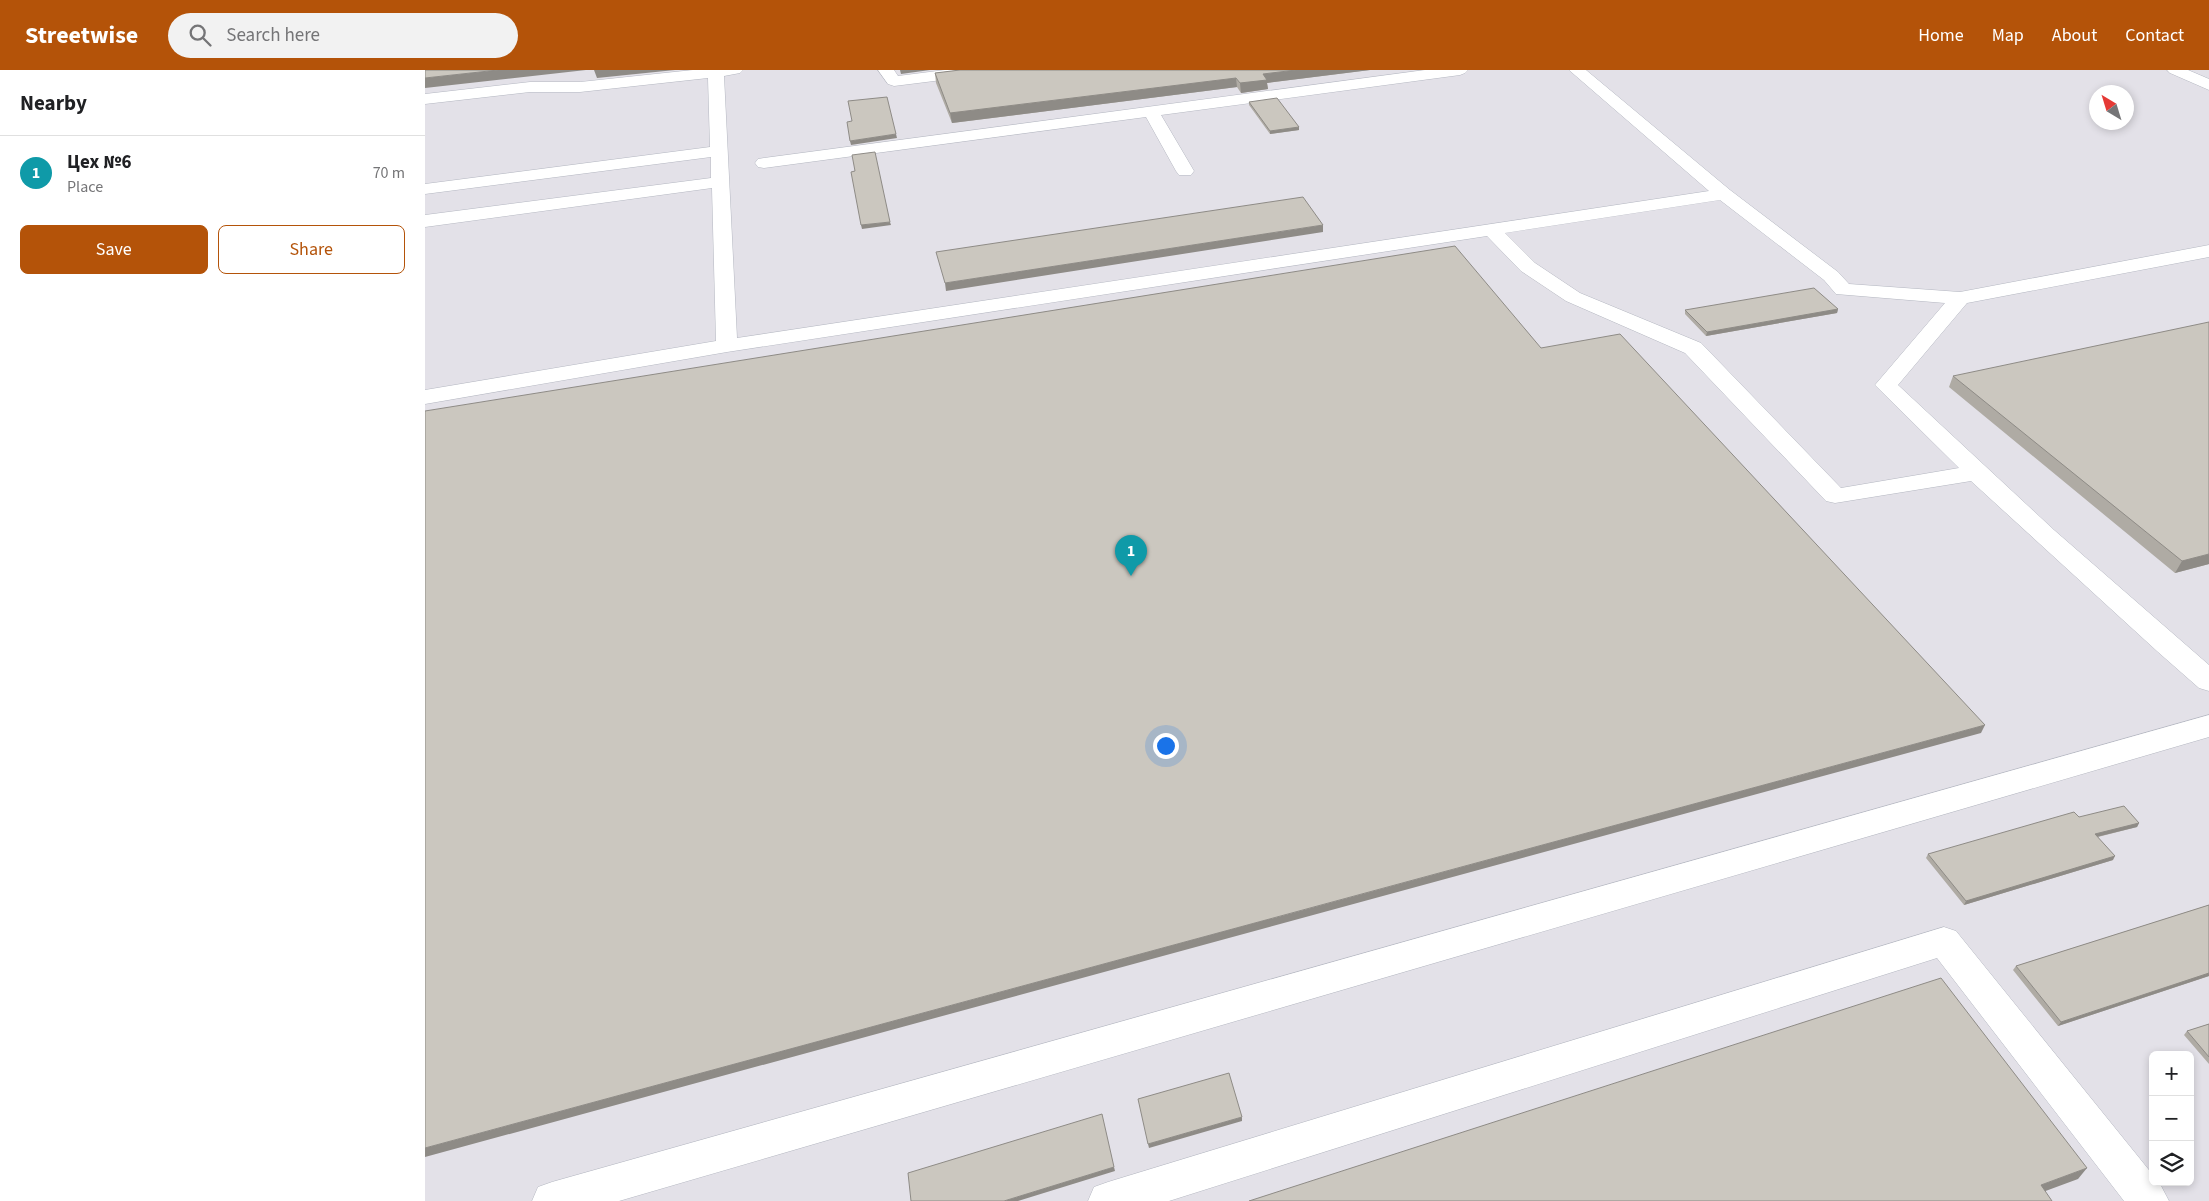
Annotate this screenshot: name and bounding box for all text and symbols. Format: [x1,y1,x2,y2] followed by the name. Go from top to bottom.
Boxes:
[168,13,518,58] search box
[25,18,138,53] text: Streetwise
[186,21,214,49] icon: search
[226,22,320,49] text: Search here
[1918,23,1964,48] text: Home
[1992,23,2024,48] text: Map
[2052,23,2097,48] text: About
[2125,23,2184,48] text: Contact
[2089,85,2134,130] north arrow
[20,88,87,118] text: Nearby
[67,149,132,176] text: Цех №6
[32,162,40,184] text: 1
[373,162,405,184] text: 70 m
[67,176,103,198] text: Place
[20,225,208,274] button: Save
[218,225,405,274] button: Share
[1115,535,1147,576] pin: 1
[1153,733,1179,759] your location
[2149,1051,2194,1186] map controls
[2149,1051,2194,1096] button: +
[2149,1096,2194,1141] button: −
[2149,1141,2194,1186] button: layers

